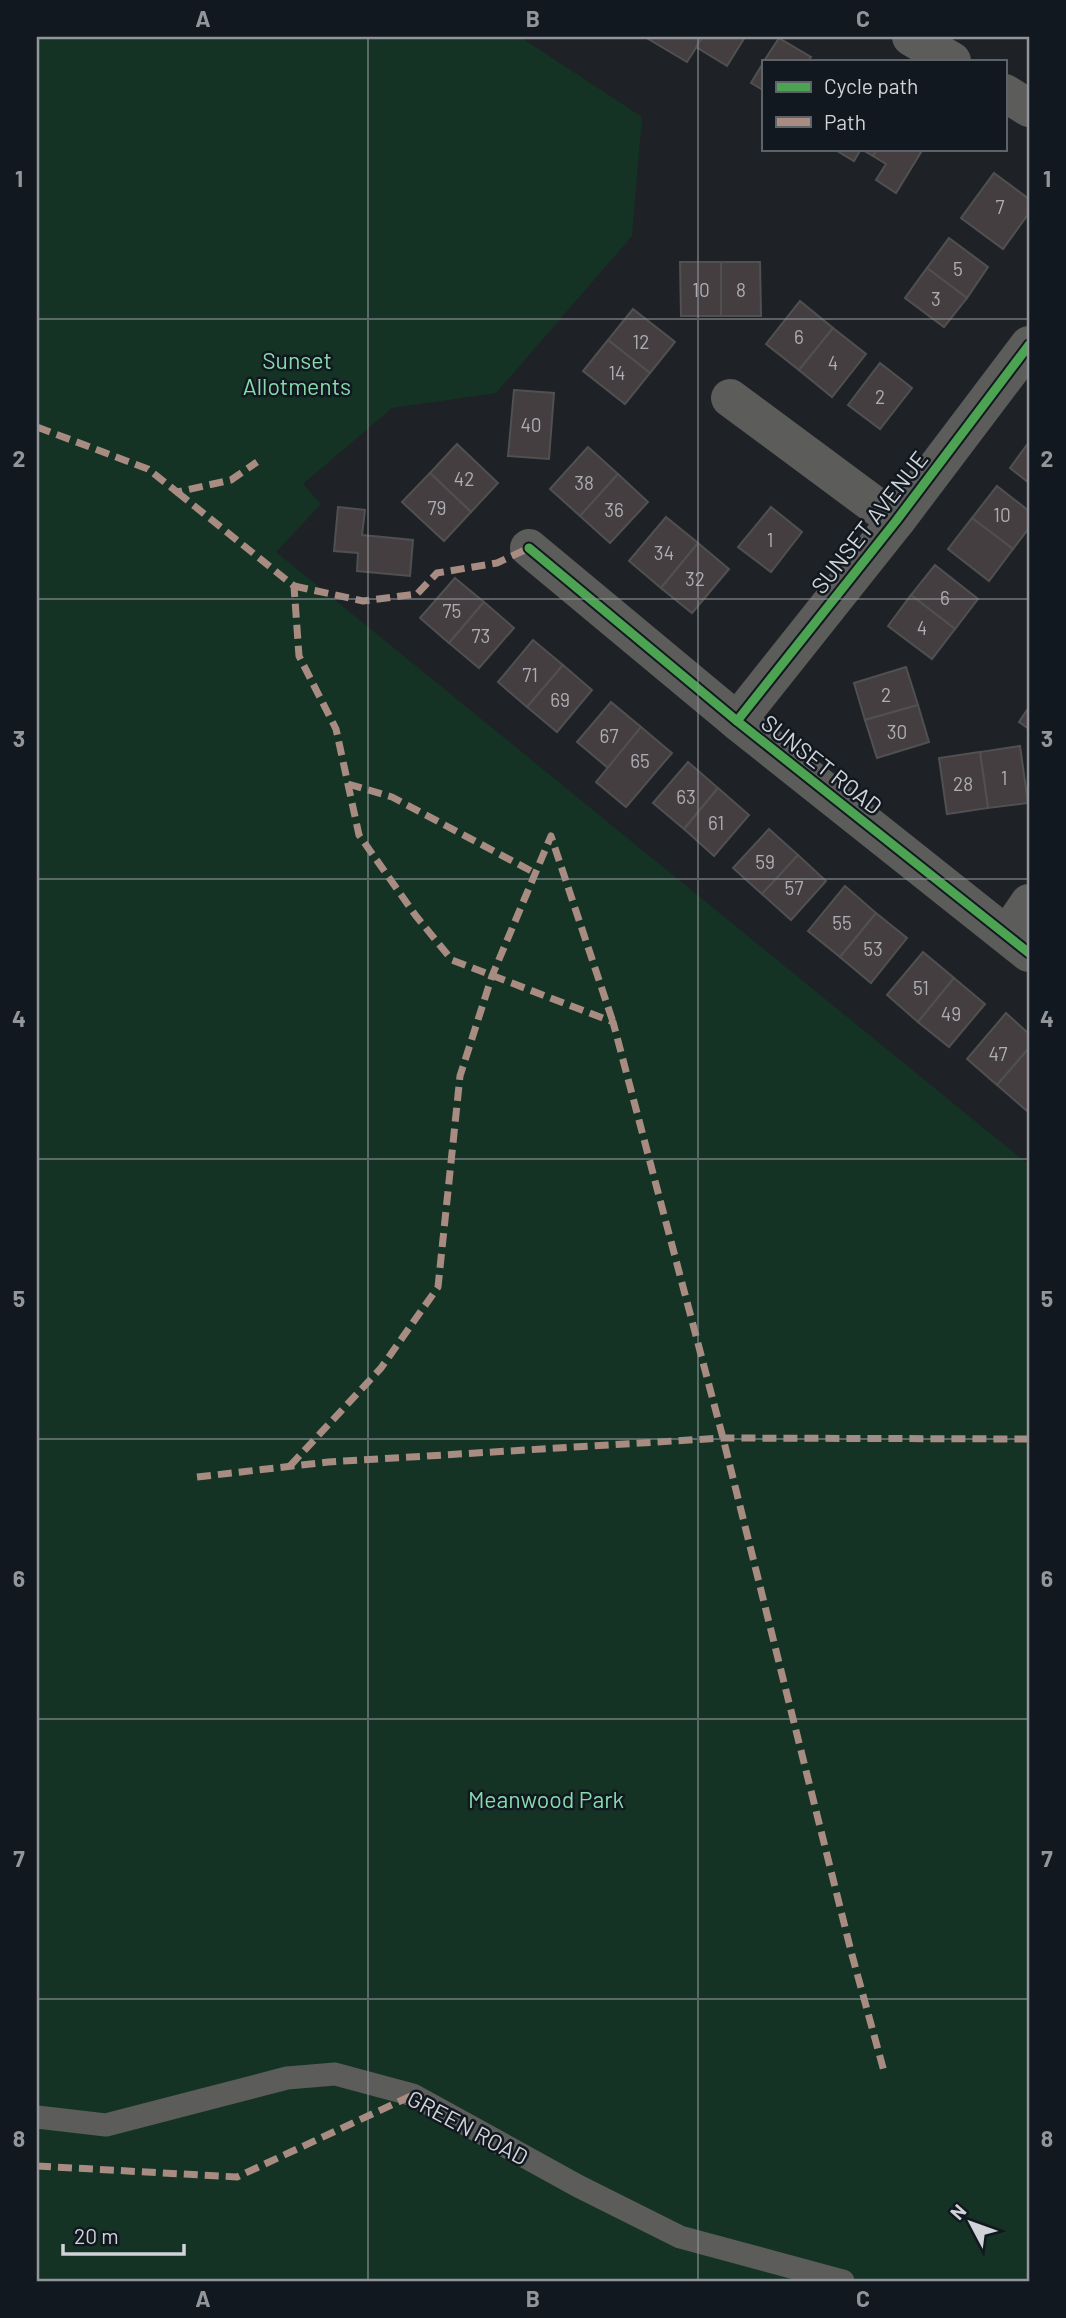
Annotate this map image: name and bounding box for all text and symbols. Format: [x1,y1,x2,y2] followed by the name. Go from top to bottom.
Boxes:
[195,4,211,32] text: A
[526,4,540,32] text: B
[856,4,870,32] text: C
[762,60,1006,150] legend
[824,73,918,98] text: Cycle path
[824,109,866,134] text: Path
[15,164,23,192] text: 1
[1043,164,1051,192] text: 1
[996,195,1005,218] house number: 7
[953,257,963,280] house number: 5
[692,278,710,301] house number: 10
[736,278,746,301] house number: 8
[931,287,941,310] house number: 3
[794,325,804,348] house number: 6
[633,330,649,353] house number: 12
[243,346,351,400] park label: Sunset Allotments
[828,351,838,374] house number: 4
[608,361,626,384] house number: 14
[875,385,885,408] house number: 2
[520,413,542,436] house number: 40
[13,444,25,472] text: 2
[1041,444,1053,472] text: 2
[805,445,933,599] street label: SUNSET AVENUE
[454,467,474,490] house number: 42
[574,471,594,494] house number: 38
[428,496,446,519] house number: 79
[604,498,624,521] house number: 36
[993,503,1011,526] house number: 10
[767,528,773,551] house number: 1
[654,541,674,564] house number: 34
[685,567,705,590] house number: 32
[940,586,950,609] house number: 6
[443,599,461,622] house number: 75
[917,616,927,639] house number: 4
[472,624,490,647] house number: 73
[522,663,538,686] house number: 71
[881,683,891,706] house number: 2
[550,688,570,711] house number: 69
[756,708,888,820] street label: SUNSET ROAD
[887,720,907,743] house number: 30
[13,724,25,752] text: 3
[600,724,618,747] house number: 67
[1041,724,1053,752] text: 3
[630,749,650,772] house number: 65
[1001,766,1007,789] house number: 1
[953,772,973,795] house number: 28
[676,785,696,808] house number: 63
[708,811,724,834] house number: 61
[755,850,775,873] house number: 59
[785,876,803,899] house number: 57
[832,911,852,934] house number: 55
[863,937,883,960] house number: 53
[913,976,929,999] house number: 51
[941,1002,961,1025] house number: 49
[12,1004,26,1032] text: 4
[1040,1004,1054,1032] text: 4
[989,1042,1007,1065] house number: 47
[13,1284,25,1312] text: 5
[1041,1284,1053,1312] text: 5
[13,1564,25,1592] text: 6
[1041,1564,1053,1592] text: 6
[468,1785,624,1813] park label: Meanwood Park
[13,1844,25,1872] text: 7
[1041,1844,1053,1872] text: 7
[403,2083,533,2171] street label: GREEN ROAD
[13,2124,25,2152] text: 8
[1041,2124,1053,2152] text: 8
[936,2188,1006,2258] north arrow
[945,2199,971,2224] text: N
[63,2213,184,2257] scale bar
[74,2223,119,2248] text: 20 m
[195,2284,211,2312] text: A
[526,2284,540,2312] text: B
[856,2284,870,2312] text: C

